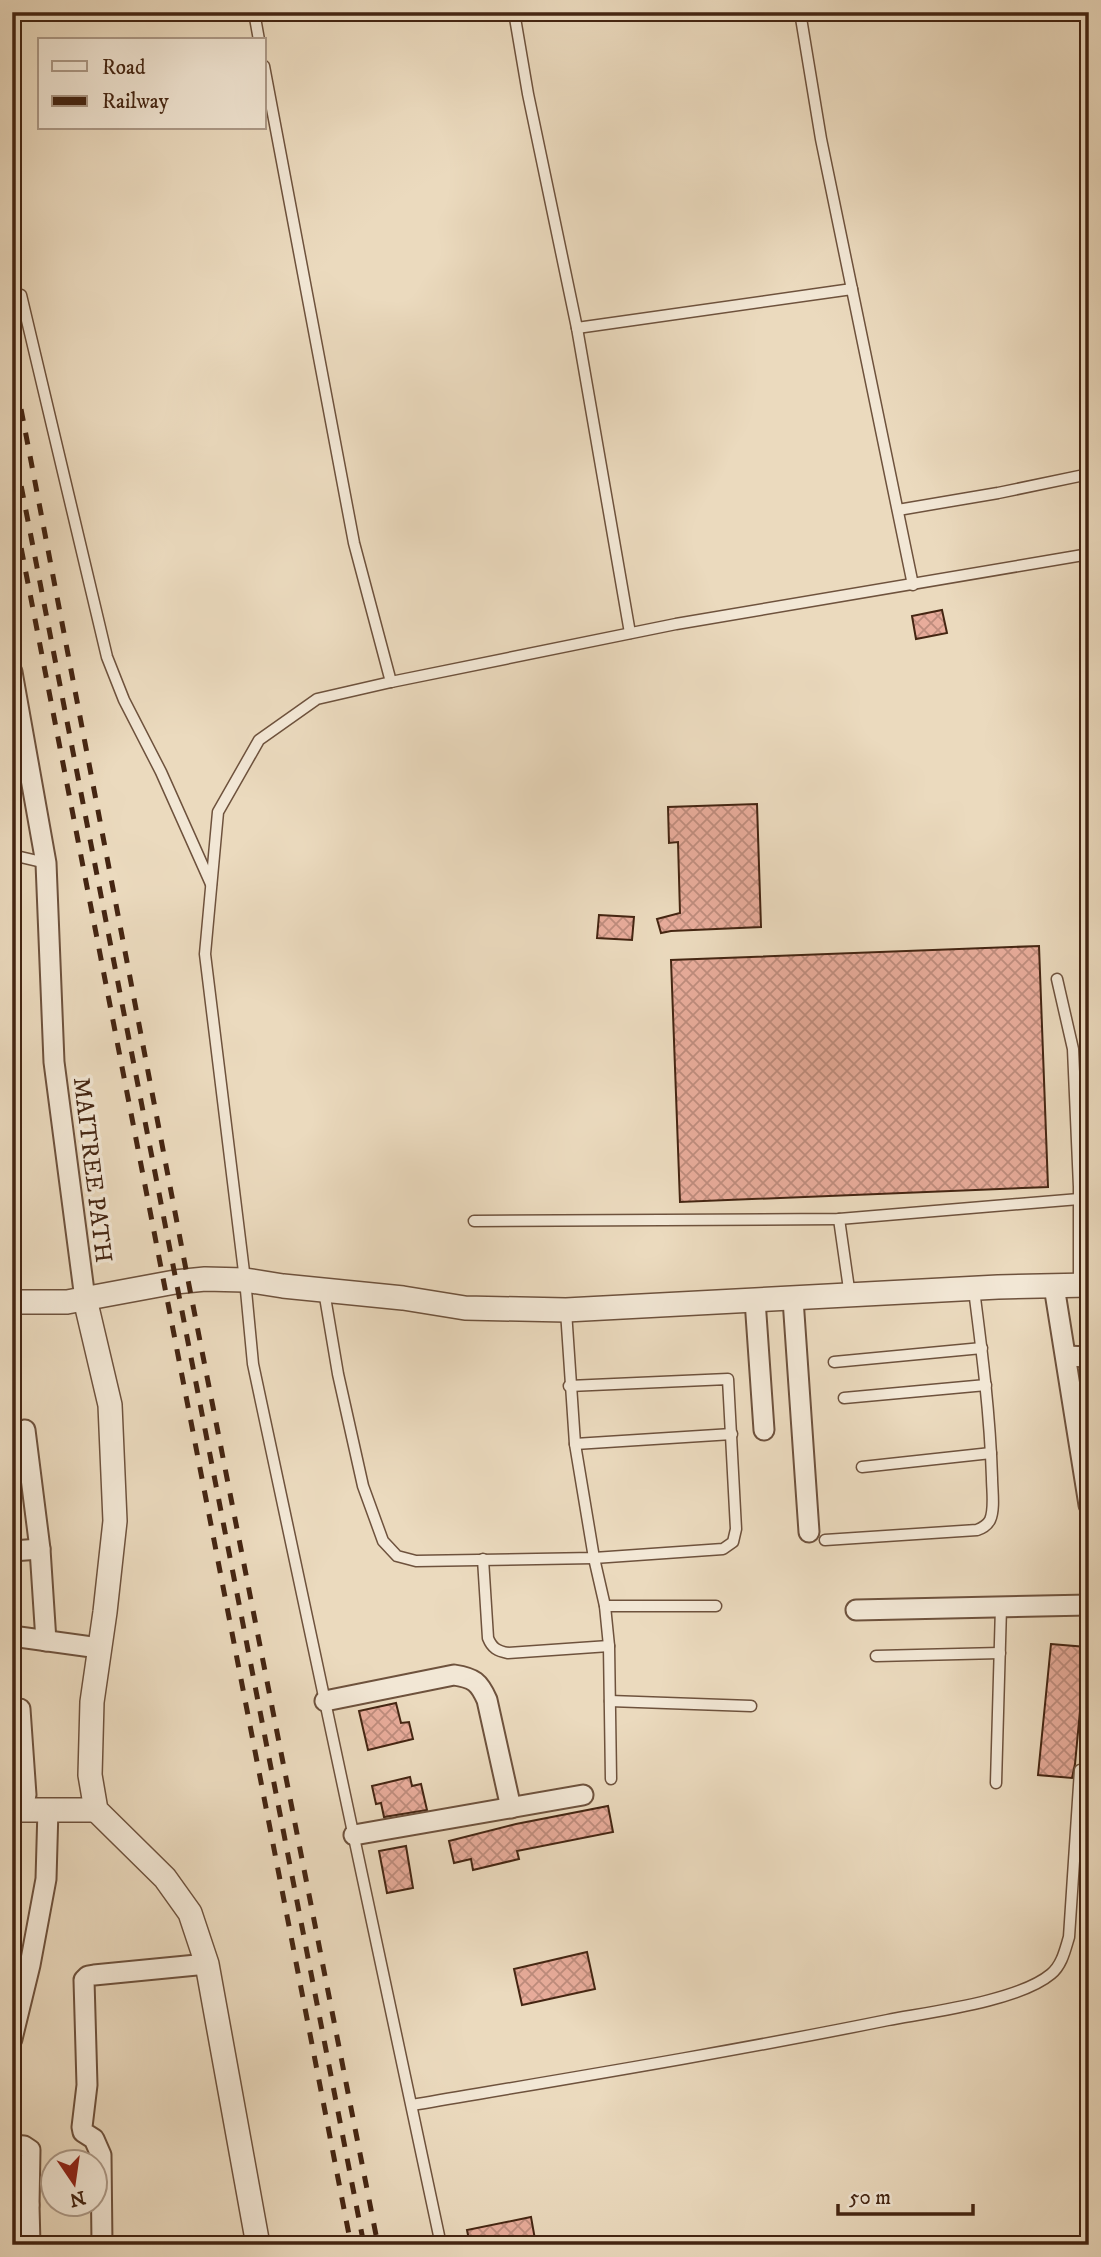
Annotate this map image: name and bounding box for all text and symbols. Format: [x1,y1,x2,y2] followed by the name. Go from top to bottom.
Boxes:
[38,38,266,130] legend
[102,55,146,81] text: Road
[102,89,170,115] text: Railway
[66,1076,118,1265] street label: MAITREE PATH
[38,2148,108,2218] north arrow
[838,2173,973,2217] scale bar
[67,2185,88,2211] text: N
[849,2185,891,2211] text: 50 m

